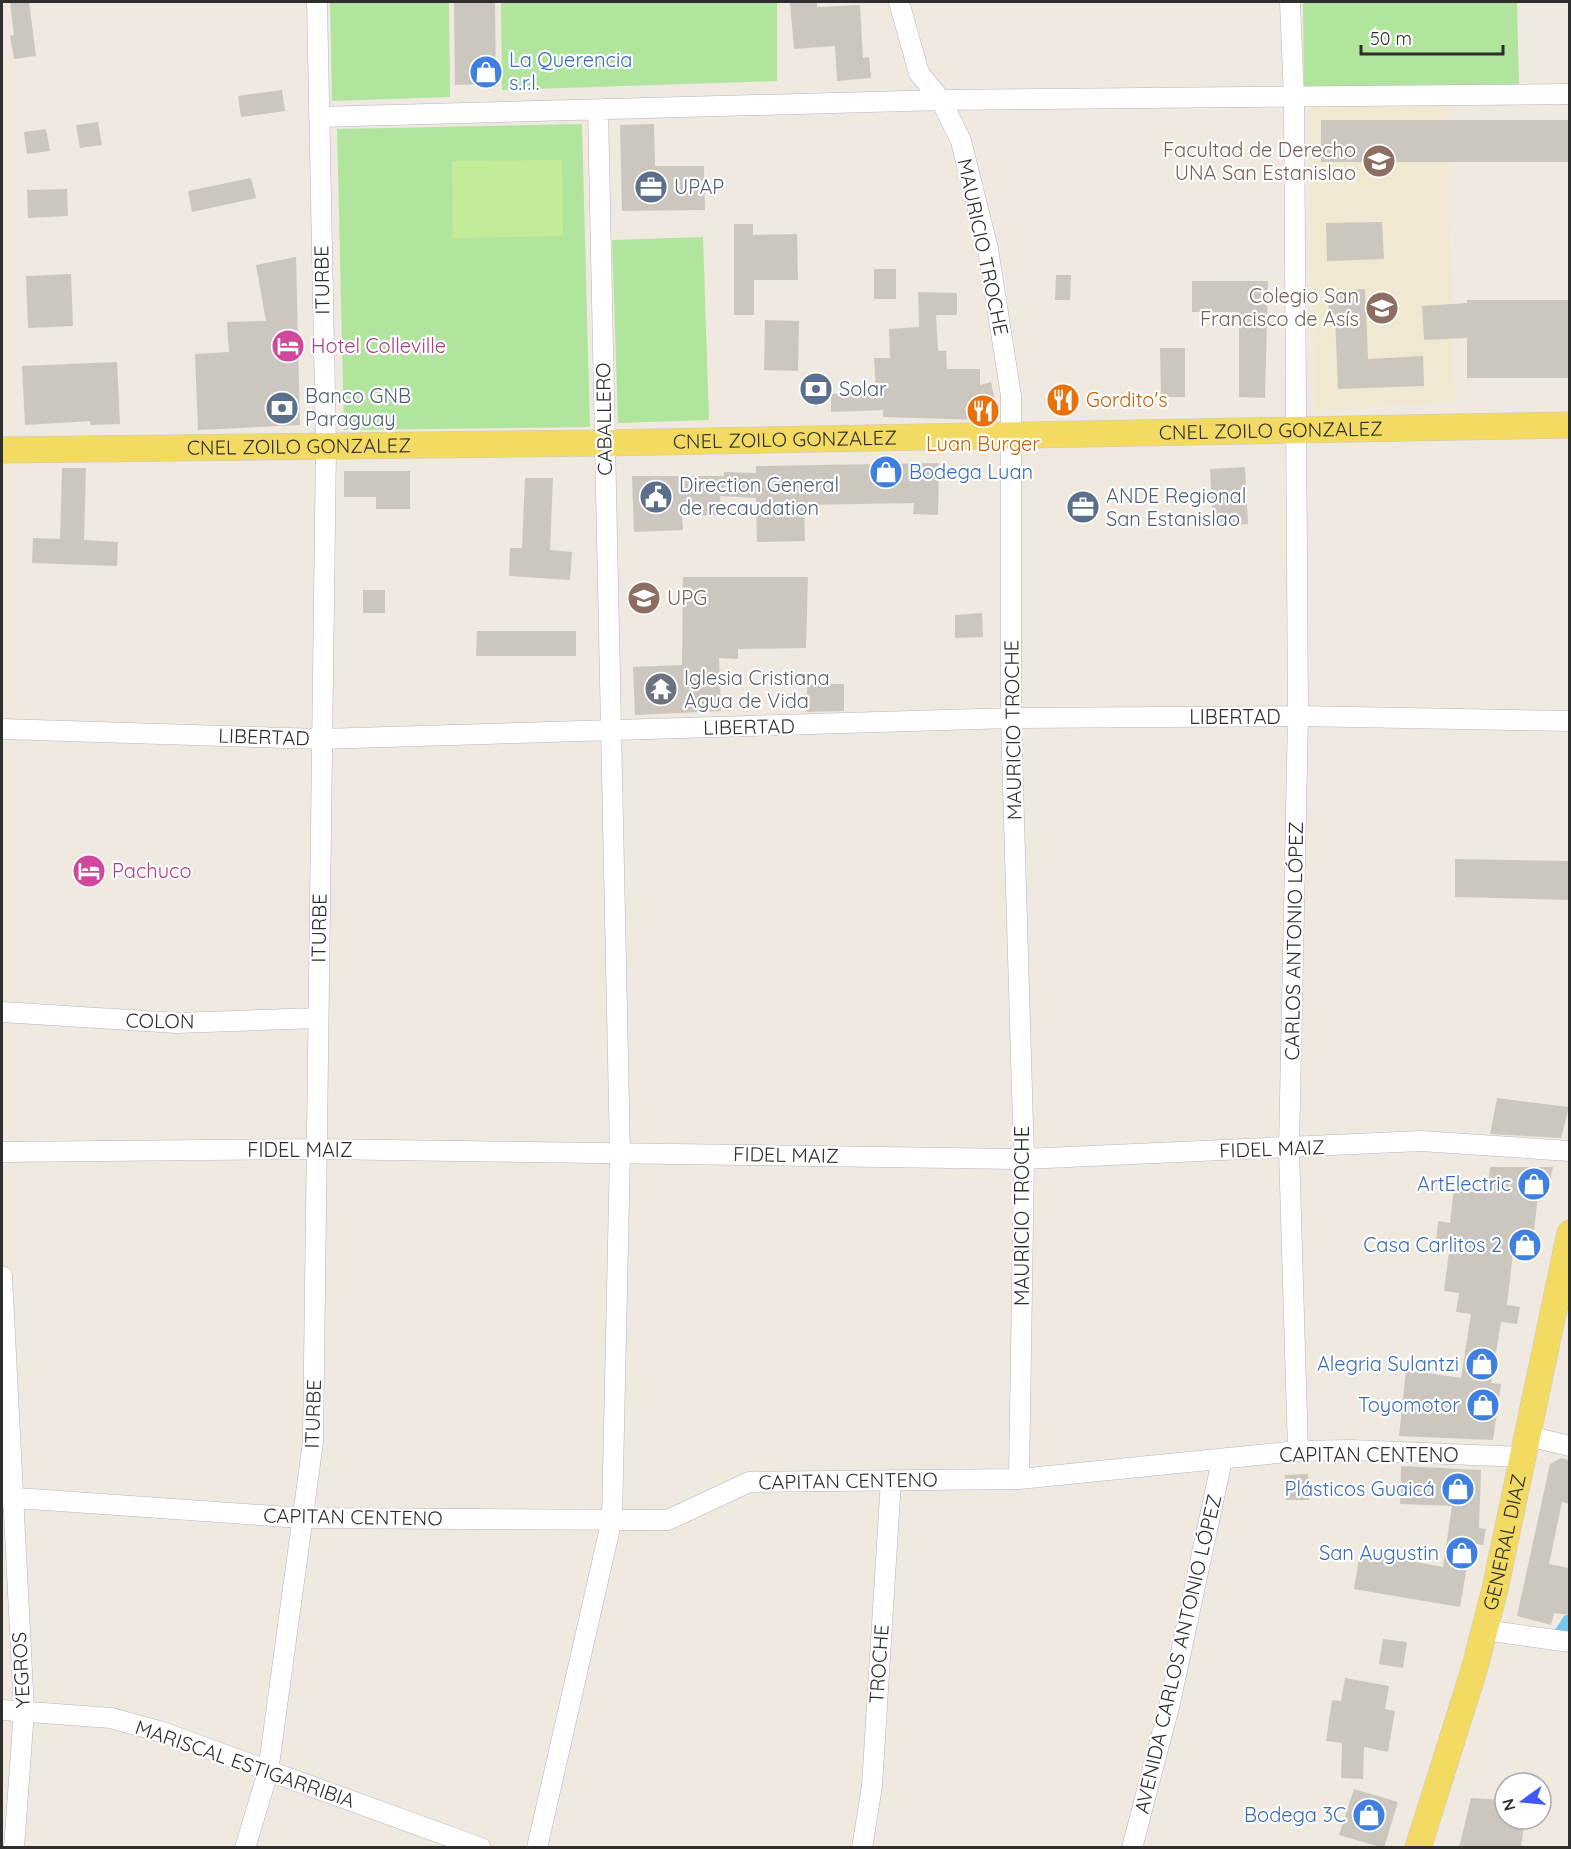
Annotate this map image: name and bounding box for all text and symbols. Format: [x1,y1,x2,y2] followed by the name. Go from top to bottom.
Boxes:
[1361,18,1504,56] scale bar
[1370,27,1412,50] text: 50 m
[509,47,632,95] place label: La Querencia s.r.l.
[468,54,504,90] shop icon: La Querencia s.r.l.
[1163,137,1356,185] place label: Facultad de Derecho UNA San Estanislao
[1361,143,1397,179] school or university icon: Facultad de Derecho UNA San Estanislao
[953,156,1014,338] street label: MAURICIO TROCHE
[633,169,669,205] office icon: UPAP
[674,174,724,199] place label: UPAP
[308,245,335,315] street label: ITURBE
[1200,283,1359,331] place label: Colegio San Francisco de Asís
[1364,290,1400,326] school or university icon: Colegio San Francisco de Asís
[270,328,306,364] hotel icon: Hotel Colleville
[311,333,446,358] place label: Hotel Colleville
[590,362,617,476] street label: CABALLERO
[798,371,834,407] bank icon: Solar
[839,376,887,401] place label: Solar
[1045,382,1081,418] restaurant icon: Gordito's
[305,383,411,431] place label: Banco GNB Paraguay
[1086,387,1168,412] place label: Gordito's
[264,390,300,426] bank icon: Banco GNB Paraguay
[965,393,1001,429] restaurant icon: Luan Burger
[1159,415,1383,445] street label: CNEL ZOILO GONZALEZ
[673,425,897,454] street label: CNEL ZOILO GONZALEZ
[926,431,1040,456] place label: Luan Burger
[187,432,411,460] street label: CNEL ZOILO GONZALEZ
[868,454,904,490] shop icon: Bodega Luan
[909,459,1033,484] place label: Bodega Luan
[679,472,839,520] place label: Direction General de recaudation
[638,479,674,515] public building icon: Direction General de recaudation
[1106,483,1246,531] place label: ANDE Regional San Estanislao
[1065,489,1101,525] office icon: ANDE Regional San Estanislao
[626,580,662,616] school or university icon: UPG
[667,585,707,610] place label: UPG
[998,640,1027,820] street label: MAURICIO TROCHE
[684,665,830,713] place label: Iglesia Cristiana Agua de Vida
[643,671,679,707] temple icon: Iglesia Cristiana Agua de Vida
[1189,704,1281,729] street label: LIBERTAD
[703,713,795,740] street label: LIBERTAD
[218,722,310,751] street label: LIBERTAD
[1279,821,1308,1061] street label: CARLOS ANTONIO LÓPEZ
[71,853,107,889] hotel icon: Pachuco
[112,858,191,883] place label: Pachuco
[305,893,332,963] street label: ITURBE
[125,1007,195,1034] street label: COLON
[1009,1126,1034,1306] street label: MAURICIO TROCHE
[1219,1134,1325,1163] street label: FIDEL MAIZ
[247,1137,353,1162] street label: FIDEL MAIZ
[733,1141,839,1168] street label: FIDEL MAIZ
[1516,1166,1552,1202] shop icon: ArtElectric
[1417,1171,1511,1196] place label: ArtElectric
[1507,1227,1543,1263] shop icon: Casa Carlitos 2
[1363,1232,1502,1257] place label: Casa Carlitos 2
[1464,1346,1500,1382] shop icon: Alegria Sulantzi
[1317,1351,1459,1376] place label: Alegria Sulantzi
[299,1379,326,1449] street label: ITURBE
[1465,1387,1501,1423] shop icon: Toyomotor
[1358,1392,1460,1417] place label: Toyomotor
[1279,1442,1459,1467] street label: CAPITAN CENTENO
[758,1466,938,1495] street label: CAPITAN CENTENO
[1440,1471,1476,1507] shop icon: Plásticos Guaicá
[1477,1472,1531,1613] street label: GENERAL DIAZ
[1284,1476,1435,1501] place label: Plásticos Guaicá
[1129,1492,1226,1816] street label: AVENIDA CARLOS ANTONIO LÓPEZ
[263,1502,443,1531] street label: CAPITAN CENTENO
[1444,1535,1480,1571] shop icon: San Augustin
[1319,1540,1439,1565] place label: San Augustin
[863,1623,894,1704] street label: TROCHE
[6,1631,35,1709] street label: YEGROS
[132,1714,358,1813] street label: MARISCAL ESTIGARRIBIA
[1493,1771,1553,1831] north arrow
[1351,1797,1387,1833] shop icon: Bodega 3C
[1497,1797,1520,1813] text: N
[1244,1802,1346,1827] place label: Bodega 3C

